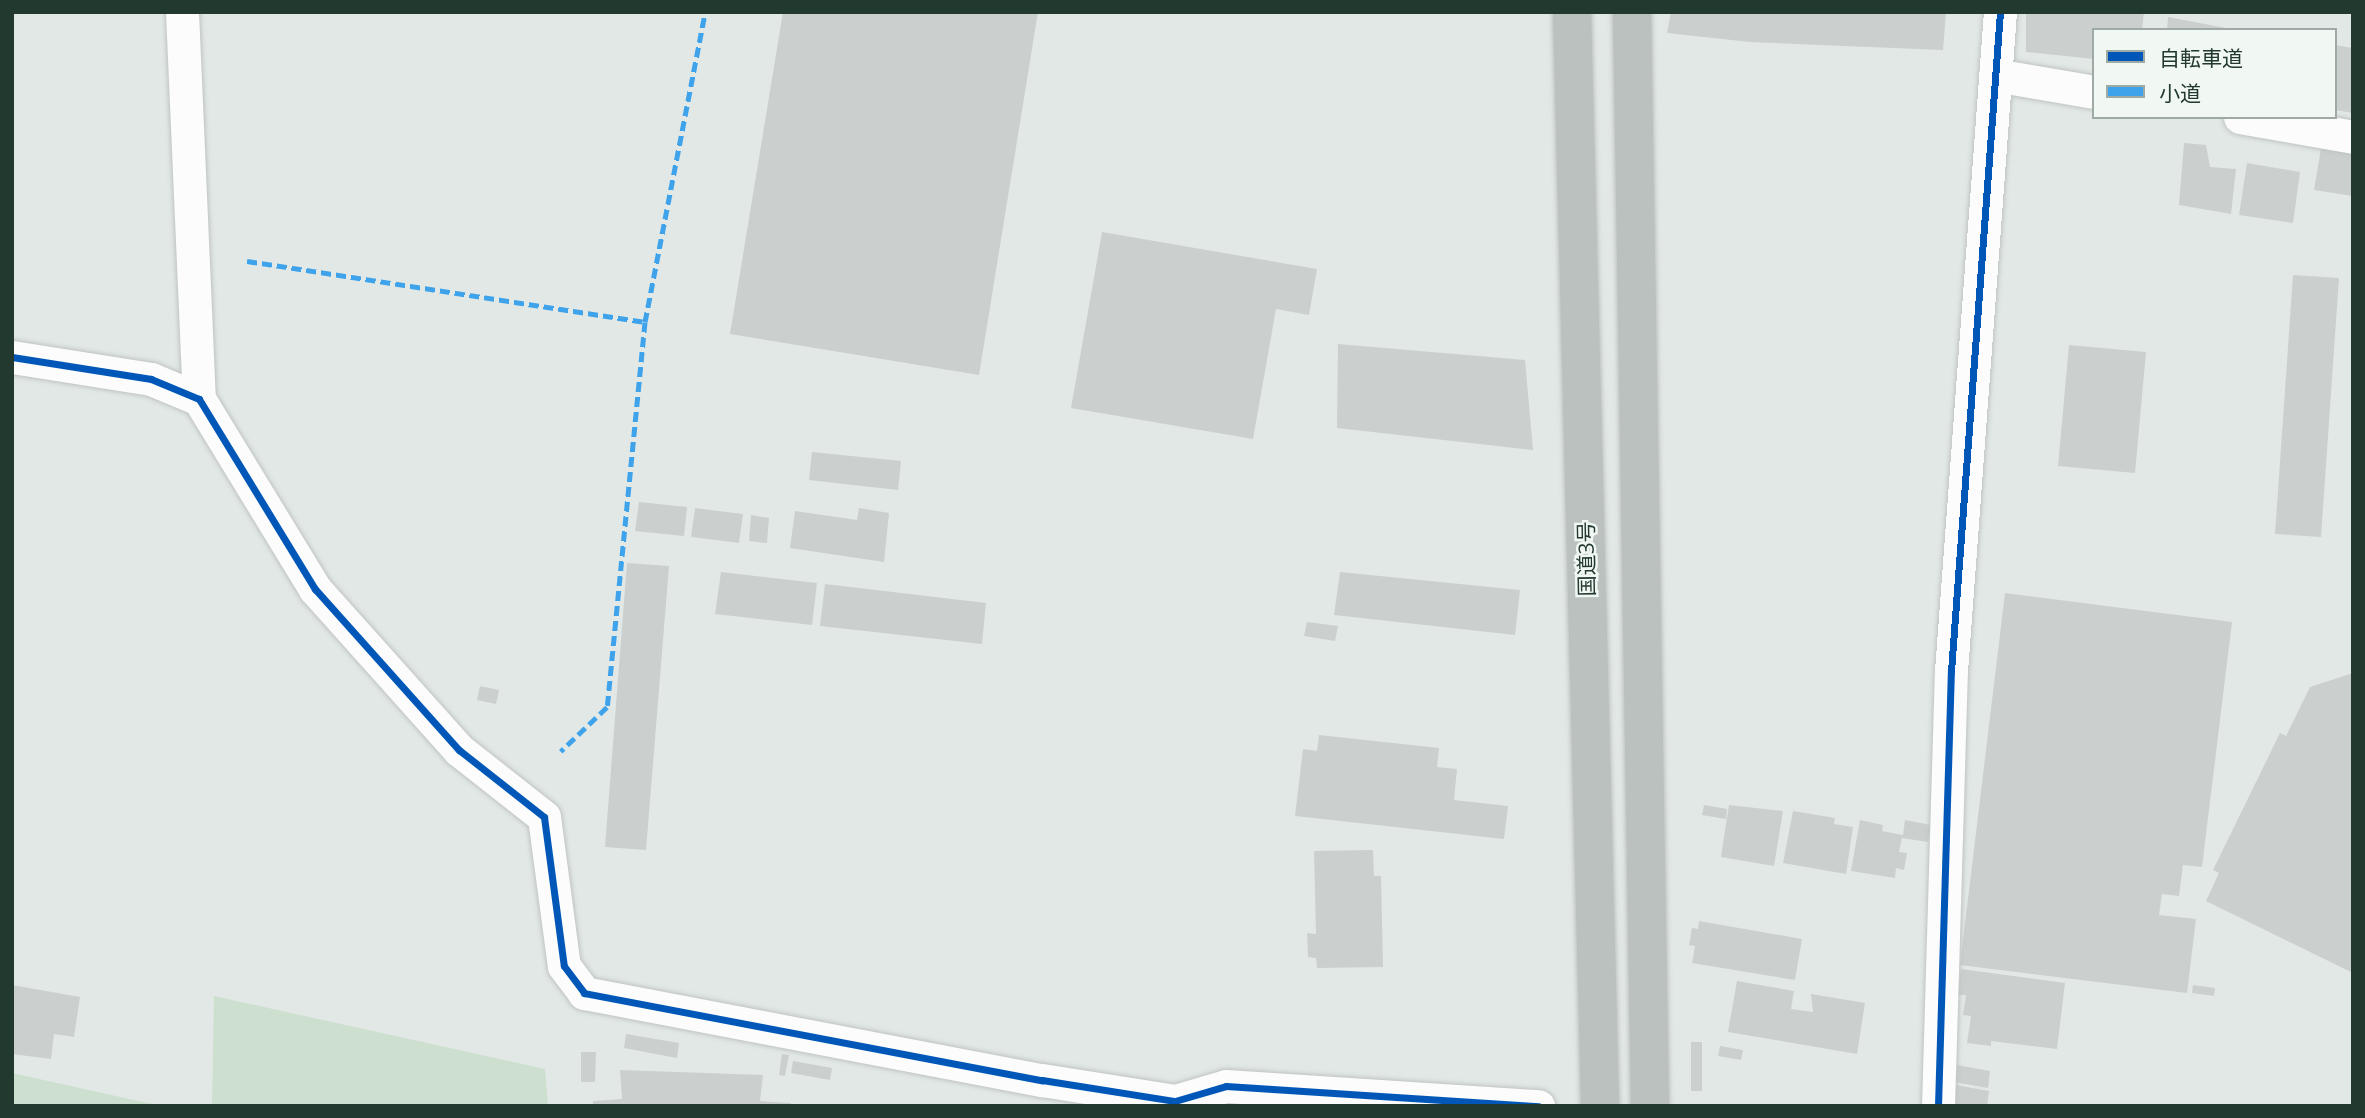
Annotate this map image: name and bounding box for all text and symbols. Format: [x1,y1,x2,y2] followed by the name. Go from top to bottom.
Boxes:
[2092,28,2337,119] legend
[2159,44,2243,72] text: 自転車道
[2159,79,2201,107] text: 小道
[1573,521,1599,597] street label: 国道3号

